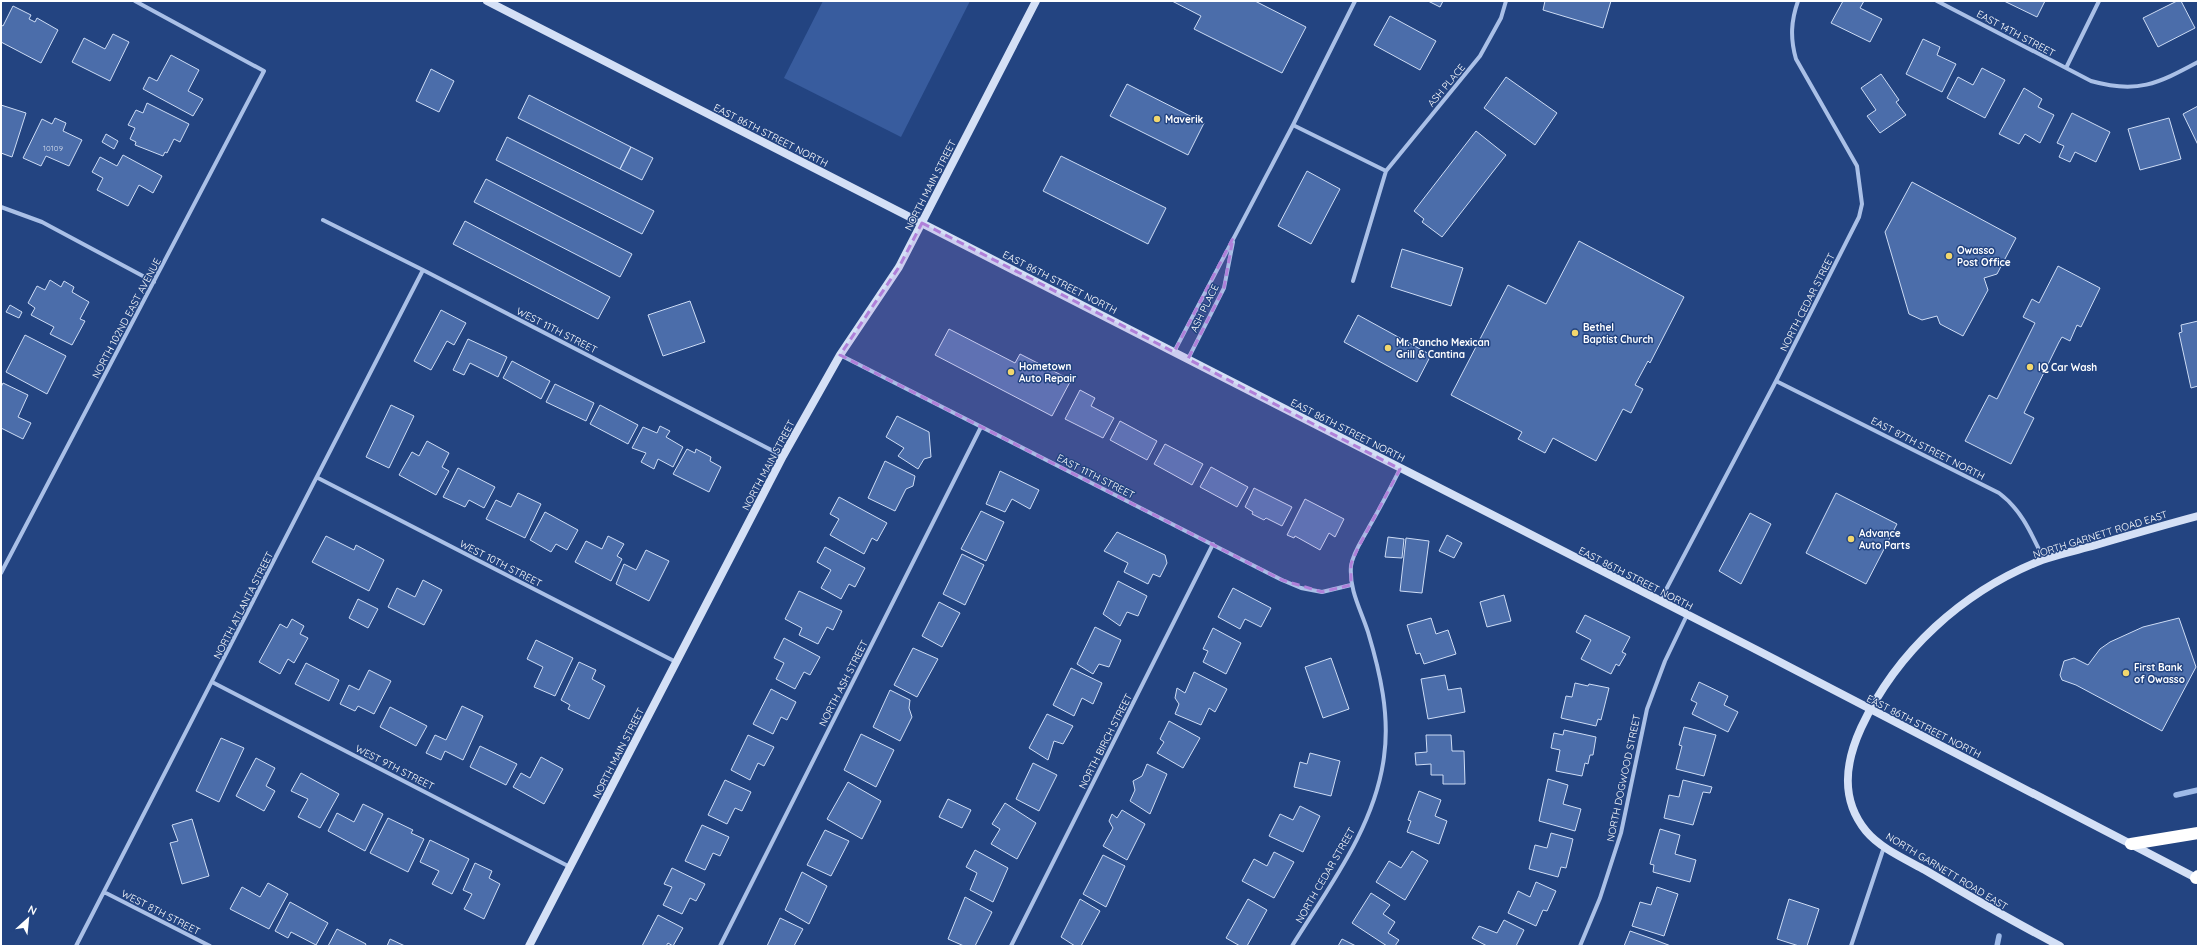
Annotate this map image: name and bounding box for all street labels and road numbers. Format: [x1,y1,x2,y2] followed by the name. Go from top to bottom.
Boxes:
[1974,7,2057,60] street label: EAST 14TH STREET
[1425,61,1468,109] street label: ASH PLACE
[711,101,830,170] street label: EAST 86TH STREET NORTH
[902,138,959,233] street label: NORTH MAIN STREET
[1000,248,1119,317] street label: EAST 86TH STREET NORTH
[1777,251,1838,354] street label: NORTH CEDAR STREET
[89,256,164,381] street label: NORTH 102ND EAST AVENUE
[1187,282,1222,334] street label: ASH PLACE
[514,304,599,356] street label: WEST 11TH STREET
[1288,396,1407,465] street label: EAST 86TH STREET NORTH
[1869,414,1987,483] street label: EAST 87TH STREET NORTH
[739,418,798,513] street label: NORTH MAIN STREET
[1055,451,1137,502] street label: EAST 11TH STREET
[2031,508,2169,561] street label: NORTH GARNETT ROAD EAST
[457,537,544,590] street label: WEST 10TH STREET
[1576,544,1695,613] street label: EAST 86TH STREET NORTH
[211,549,276,661] street label: NORTH ATLANTA STREET
[816,638,871,729] street label: NORTH ASH STREET
[1076,691,1135,791] street label: NORTH BIRCH STREET
[1864,692,1983,761] street label: EAST 86TH STREET NORTH
[590,706,647,801] street label: NORTH MAIN STREET
[1604,713,1643,843] street label: NORTH DOGWOOD STREET
[353,742,437,793] street label: WEST 9TH STREET
[1293,825,1358,925] street label: NORTH CEDAR STREET
[1883,830,2010,913] street label: NORTH GARNETT ROAD EAST
[119,887,202,938] street label: WEST 8TH STREET

